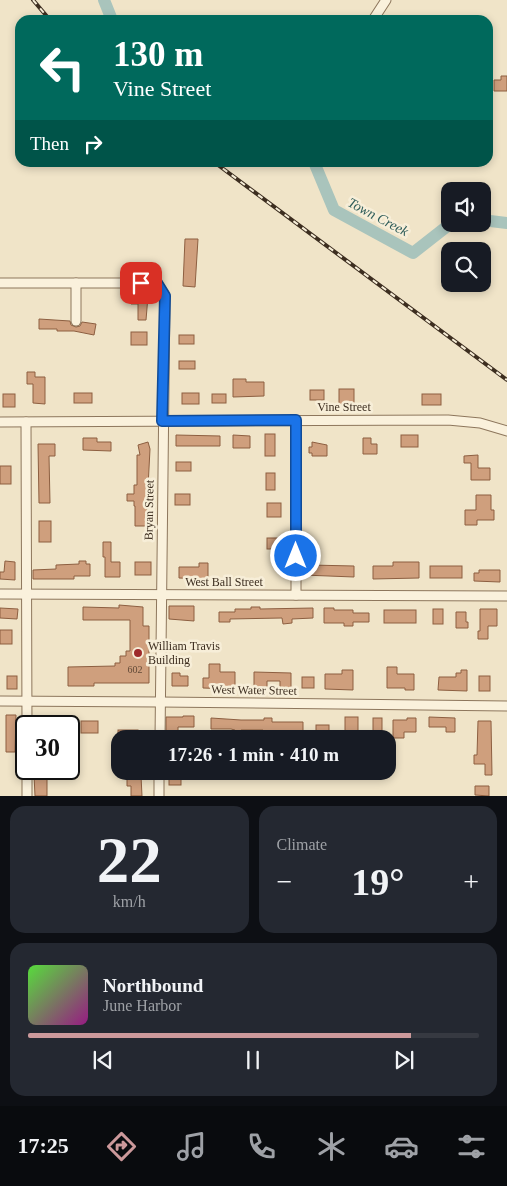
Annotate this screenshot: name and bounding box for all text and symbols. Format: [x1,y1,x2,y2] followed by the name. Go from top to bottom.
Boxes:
[30,35,95,100] icon: left
[113,35,203,74] text: 130 m
[113,76,211,101] text: Vine Street
[79,130,107,158] icon: right
[30,133,69,154] text: Then
[441,182,491,292] map controls
[441,182,491,232] button: sound
[345,195,411,240] water label: Town Creek
[441,242,491,292] button: search
[120,262,162,304] pin
[127,269,155,297] icon: arrive
[317,400,371,414] street label: Vine Street
[141,479,157,540] street label: Bryan Street
[269,529,321,581] position arrow
[185,575,264,589] street label: West Ball Street
[148,639,220,667] place label: William Travis Building
[132,647,144,659] marker: William Travis Building
[128,664,143,675] house number: 602
[211,682,298,698] street label: West Water Street
[15,715,80,780] speed limit sign: 30
[168,744,339,765] text: 17:26 · 1 min · 410 m
[97,824,162,896] text: 22
[277,836,327,853] text: Climate
[351,861,404,903] text: 19°
[277,866,292,897] text: −
[463,866,479,897] text: +
[113,893,146,910] text: km/h
[103,975,203,996] text: Northbound
[103,997,182,1014] text: June Harbor
[89,1046,117,1074] icon: previous
[239,1046,267,1074] icon: pause
[390,1046,418,1074] icon: next
[104,1129,139,1164] icon: directions
[174,1129,209,1164] icon: music
[244,1129,279,1164] icon: phone
[314,1129,349,1164] icon: climate
[384,1129,419,1164] icon: car
[454,1129,489,1164] icon: filters
[18,1133,69,1158] text: 17:25

